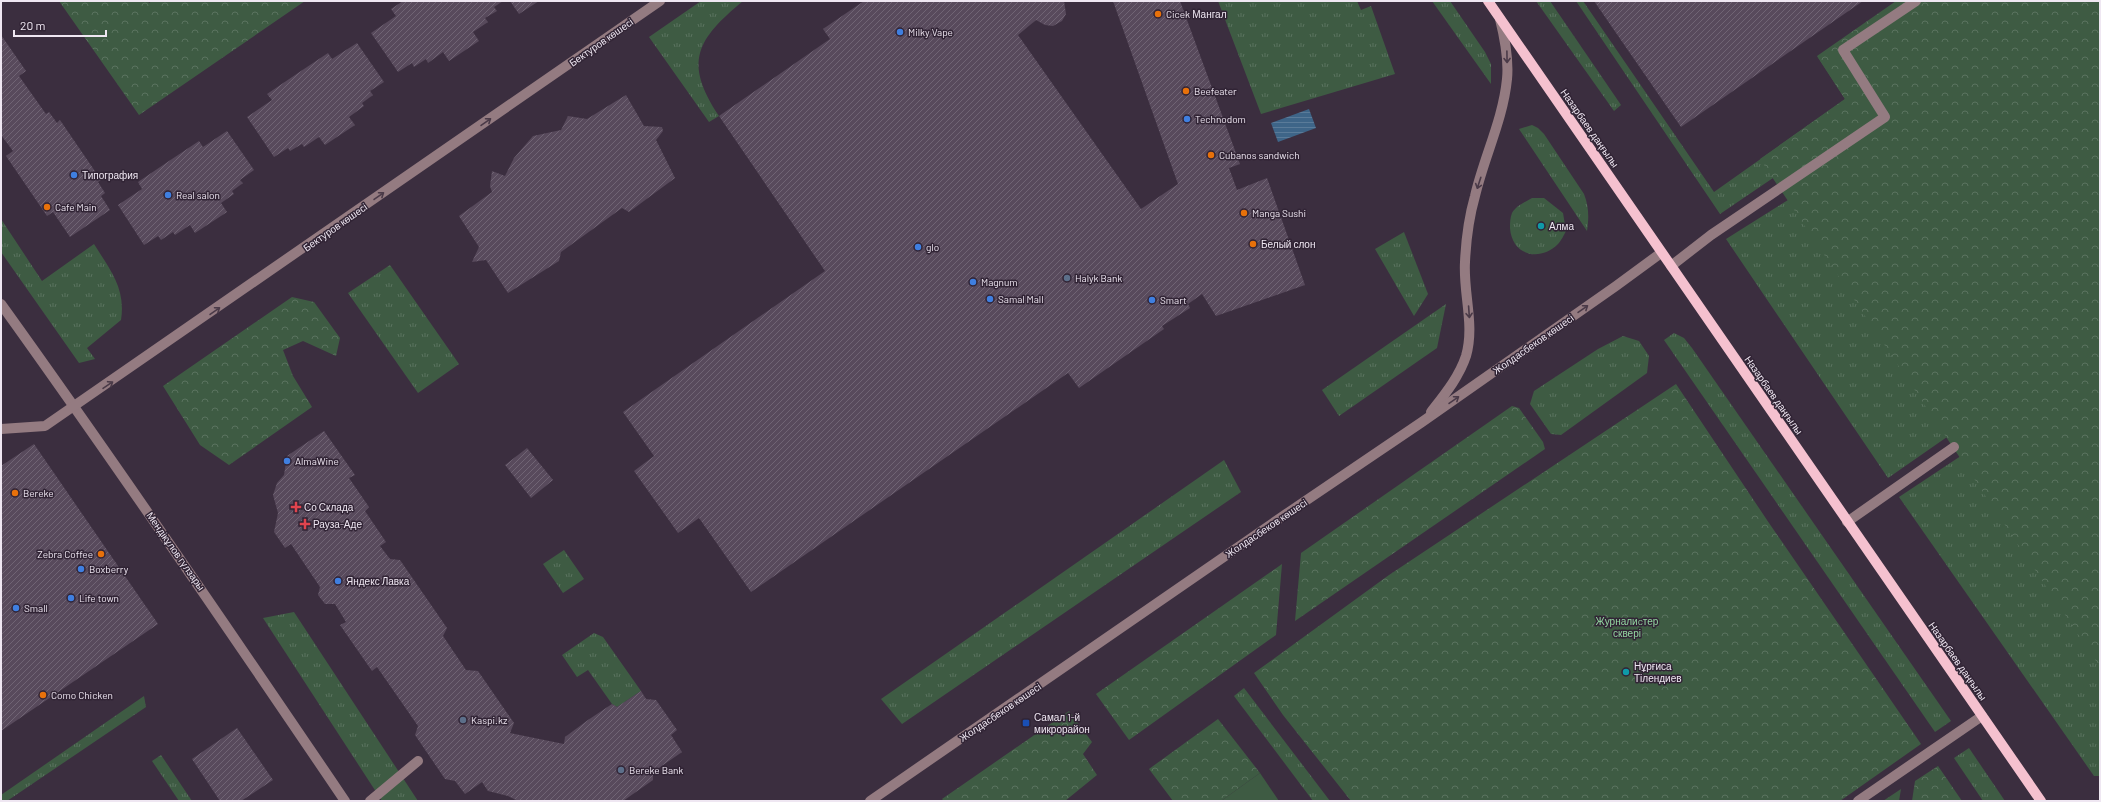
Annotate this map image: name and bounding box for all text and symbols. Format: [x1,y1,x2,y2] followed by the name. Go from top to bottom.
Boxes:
[1166,8,1227,20] place label: Cicek Мангал
[1153,9,1163,19] marker: Cicek Мангал
[14,12,106,38] scale bar
[567,15,635,69] street label: Бектуров көшесі
[20,18,46,32] text: 20 m
[908,26,953,38] place label: Milky Vape
[895,27,905,37] marker: Milky Vape
[1503,50,1511,63] one-way arrow
[1194,85,1237,97] place label: Beefeater
[1181,86,1191,96] marker: Beefeater
[1558,86,1622,170] street label: Назарбаев даңғылы
[1195,113,1246,125] place label: Technodom
[1182,114,1192,124] marker: Technodom
[480,118,491,126] one-way arrow
[1219,149,1300,161] place label: Cubanos sandwich
[1206,150,1216,160] marker: Cubanos sandwich
[82,169,138,181] place label: Типография
[69,170,79,180] marker: Типография
[1475,177,1482,190] one-way arrow
[176,189,220,201] place label: Real salon
[163,190,173,200] marker: Real salon
[373,192,384,200] one-way arrow
[301,200,369,254] street label: Бектуров көшесі
[55,201,97,213] place label: Cafe Main
[42,202,52,212] marker: Cafe Main
[1252,207,1306,219] place label: Manga Sushi
[1239,208,1249,218] marker: Manga Sushi
[1549,220,1574,232] place label: Алма
[1536,221,1546,231] marker: Алма
[1261,238,1315,250] place label: Белый слон
[1248,239,1258,249] marker: Белый слон
[926,241,939,253] place label: glo
[913,242,923,252] marker: glo
[1075,272,1122,284] place label: Halyk Bank
[1062,273,1072,283] marker: Halyk Bank
[981,276,1018,288] place label: Magnum
[968,277,978,287] marker: Magnum
[998,293,1043,305] place label: Samal Mall
[985,294,995,304] marker: Samal Mall
[1160,294,1187,306] place label: Smart
[1147,295,1157,305] marker: Smart
[1465,305,1472,318] one-way arrow
[1578,305,1589,313] one-way arrow
[209,307,220,315] one-way arrow
[1490,312,1576,376] street label: Жолдасбеков көшесі
[1742,353,1806,437] street label: Назарбаев даңғылы
[102,380,114,388] one-way arrow
[1448,396,1459,404] one-way arrow
[295,455,339,467] place label: AlmaWine
[282,456,292,466] marker: AlmaWine
[23,487,54,499] place label: Bereke
[10,488,20,498] marker: Bereke
[1223,496,1309,560] street label: Жолдасбеков көшесі
[304,501,354,513] place label: Со Склада
[291,502,301,512] marker: Со Склада
[144,509,208,593] street label: Мендікұлов гүлзары
[313,518,362,530] place label: Рауза-Аде
[300,519,310,529] marker: Рауза-Аде
[37,548,93,560] place label: Zebra Coffee
[96,549,106,559] marker: Zebra Coffee
[89,563,129,575] place label: Boxberry
[76,564,86,574] marker: Boxberry
[346,575,410,587] place label: Яндекс Лавка
[333,576,343,586] marker: Яндекс Лавка
[79,592,119,604] place label: Life town
[66,593,76,603] marker: Life town
[24,602,48,614] place label: Small
[11,603,21,613] marker: Small
[1596,615,1659,639] park label: Журналиcтер сквері
[1926,619,1990,703] street label: Назарбаев даңғылы
[1634,660,1682,684] place label: Нұрғиса Тілендиев
[1621,667,1631,677] marker: Нұрғиса Тілендиев
[957,680,1043,744] street label: Жолдасбеков көшесі
[51,689,113,701] place label: Como Chicken
[38,690,48,700] marker: Como Chicken
[1034,711,1090,735] place label: Самал 1-й микрорайон
[471,714,508,726] place label: Kaspi.kz
[458,715,468,725] marker: Kaspi.kz
[1021,718,1031,728] marker: Самал 1-й микрорайон
[629,764,683,776] place label: Bereke Bank
[616,765,626,775] marker: Bereke Bank

